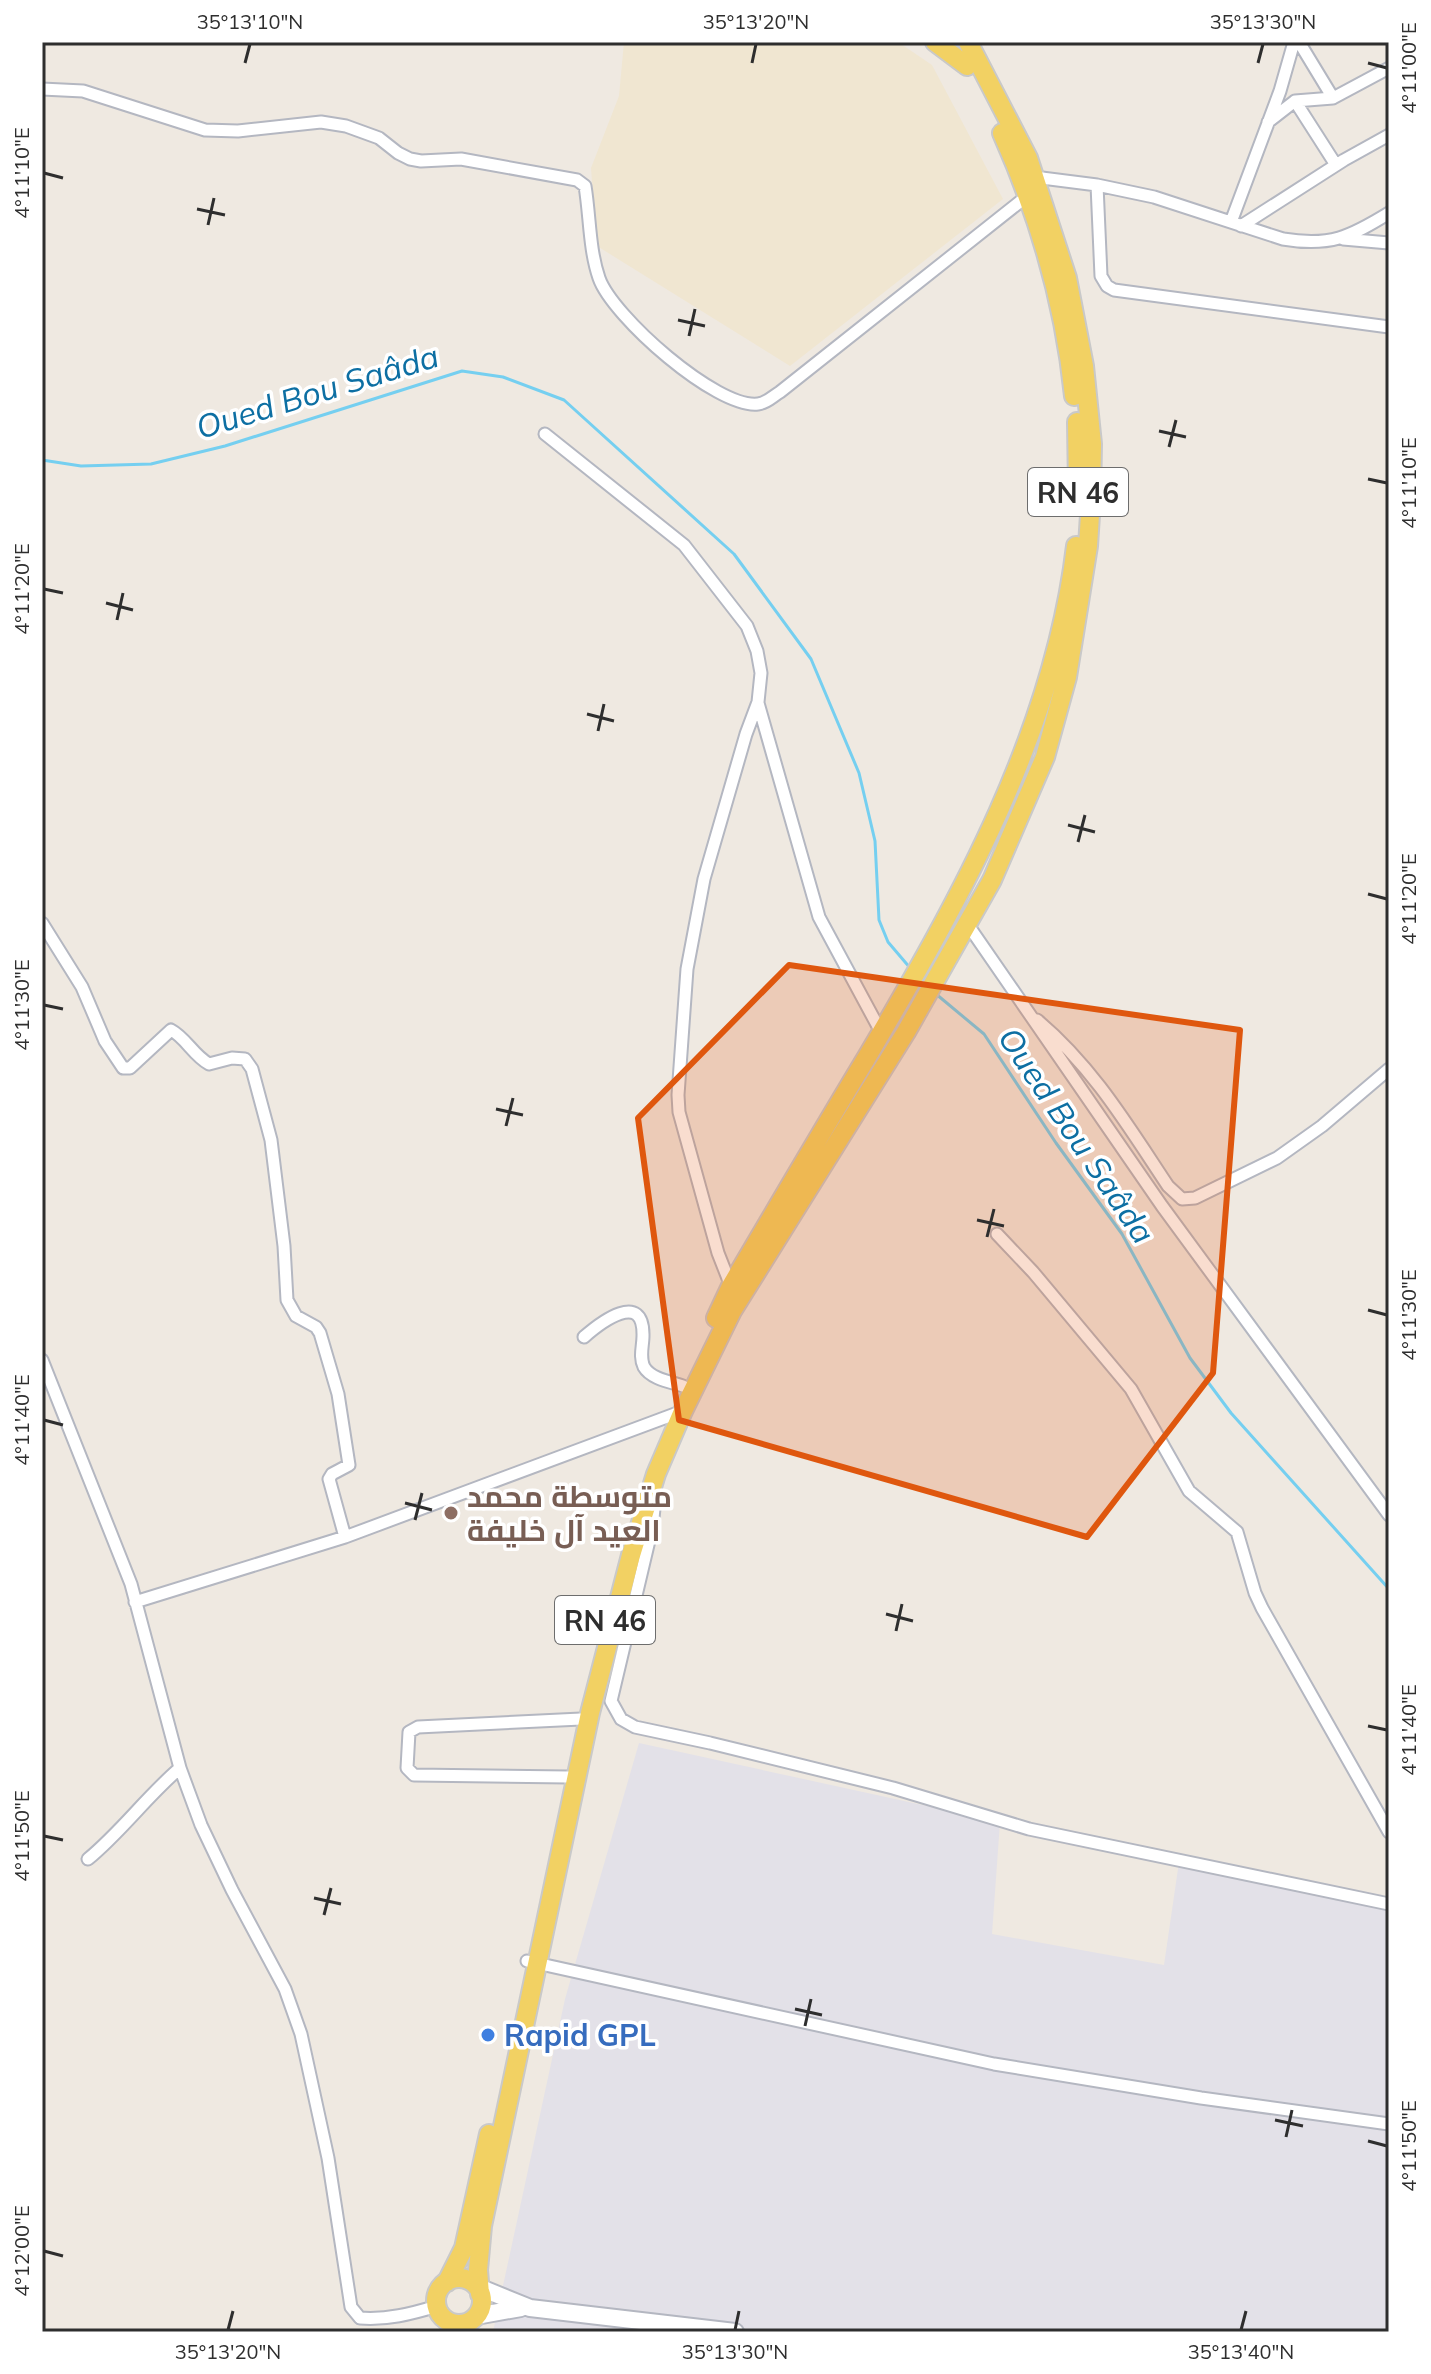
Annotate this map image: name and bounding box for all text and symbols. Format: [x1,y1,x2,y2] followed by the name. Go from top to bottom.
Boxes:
[197,9,303,34] text: 35°13'10"N
[703,9,809,34] text: 35°13'20"N
[1210,9,1316,34] text: 35°13'30"N
[1396,22,1421,114] text: 4°11'00"E
[9,127,34,219] text: 4°11'10"E
[191,335,443,447] water label: Oued Bou Saâda
[1396,437,1421,529] text: 4°11'10"E
[1028,468,1128,516] road number: RN 46
[9,543,34,635] text: 4°11'20"E
[1396,853,1421,945] text: 4°11'20"E
[9,959,34,1051] text: 4°11'30"E
[990,1019,1164,1251] water label: Oued Bou Saâda
[1396,1269,1421,1361] text: 4°11'30"E
[9,1374,34,1466] text: 4°11'40"E
[467,1477,672,1549] place label: متوسطة محمد العيد آل خليفة
[442,1504,460,1522] marker: متوسطة محمد العيد آل خليفة
[555,1596,655,1644] road number: RN 46
[1396,1684,1421,1776] text: 4°11'40"E
[9,1790,34,1882] text: 4°11'50"E
[504,2016,656,2054] place label: Rapid GPL
[479,2026,497,2044] marker: Rapid GPL
[1396,2100,1421,2192] text: 4°11'50"E
[9,2205,34,2297] text: 4°12'00"E
[175,2339,281,2364] text: 35°13'20"N
[682,2339,788,2364] text: 35°13'30"N
[1188,2339,1294,2364] text: 35°13'40"N

